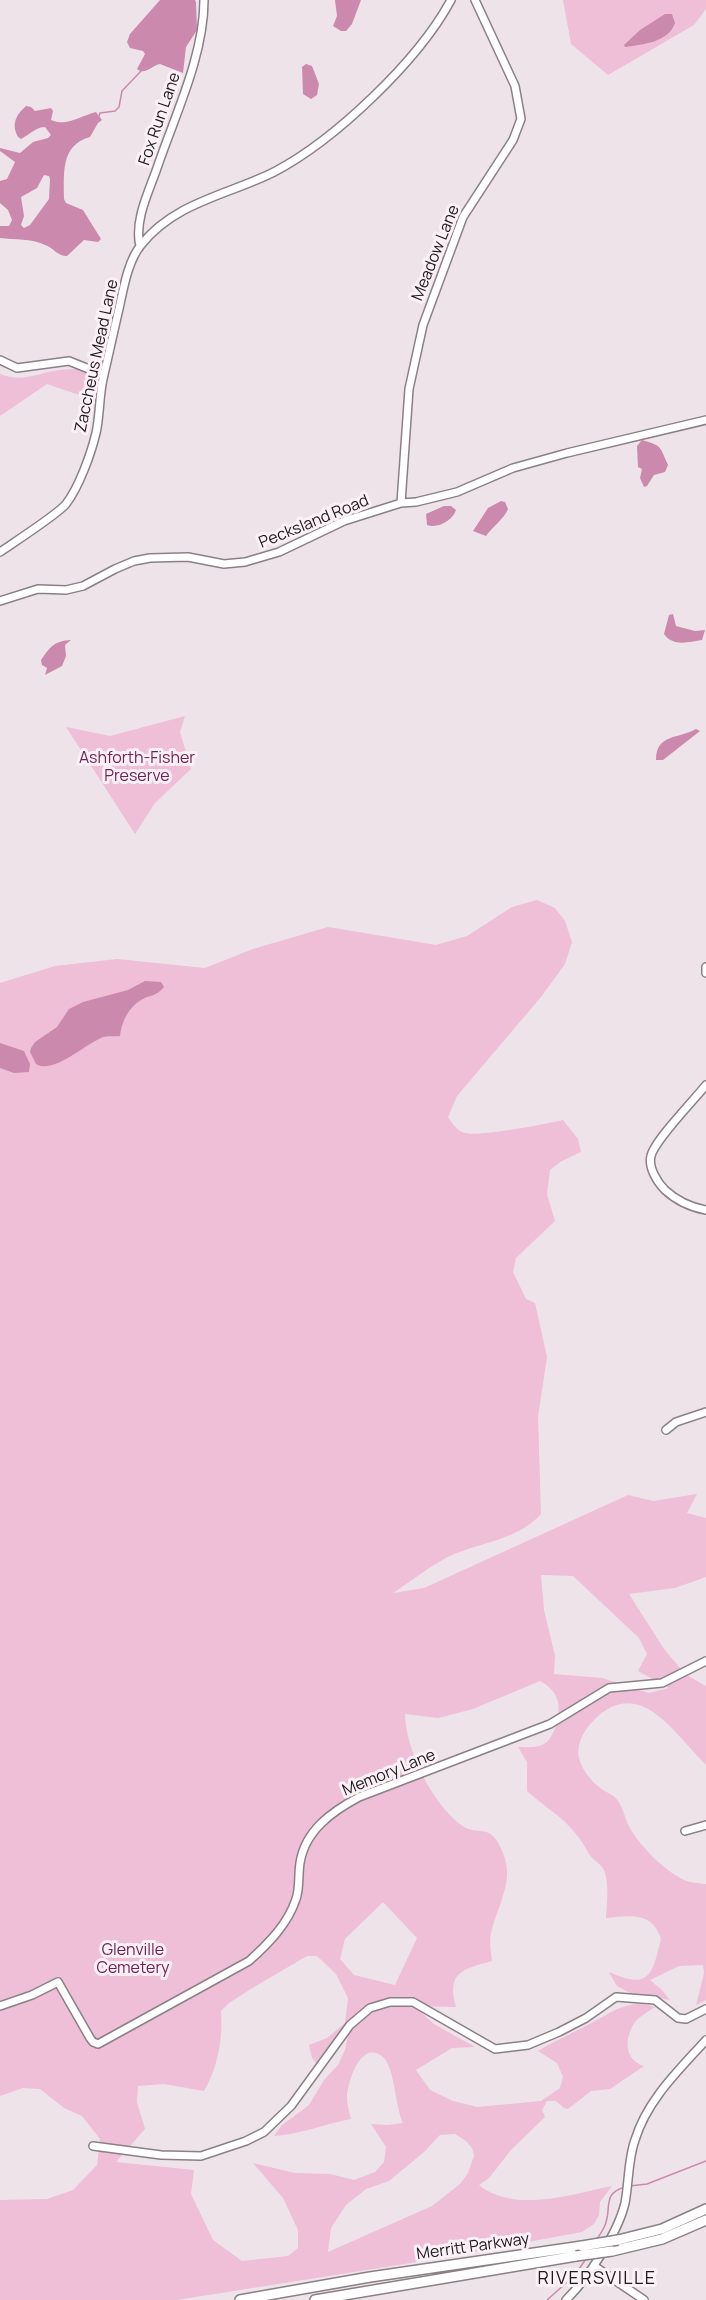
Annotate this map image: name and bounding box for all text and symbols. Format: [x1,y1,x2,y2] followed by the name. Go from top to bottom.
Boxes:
[135,70,185,168] street label: Fox Run Lane
[408,202,464,304] street label: Meadow Lane
[71,278,123,434] street label: Zaccheus Mead Lane
[256,491,372,553] street label: Pecksland Road
[79,749,195,787] park label: Ashforth-Fisher Preserve
[340,1746,438,1800] street label: Memory Lane
[97,1941,169,1979] park label: Glenville Cemetery
[415,2230,531,2264] street label: Merritt Parkway
[538,2268,656,2290] district label: RIVERSVILLE

